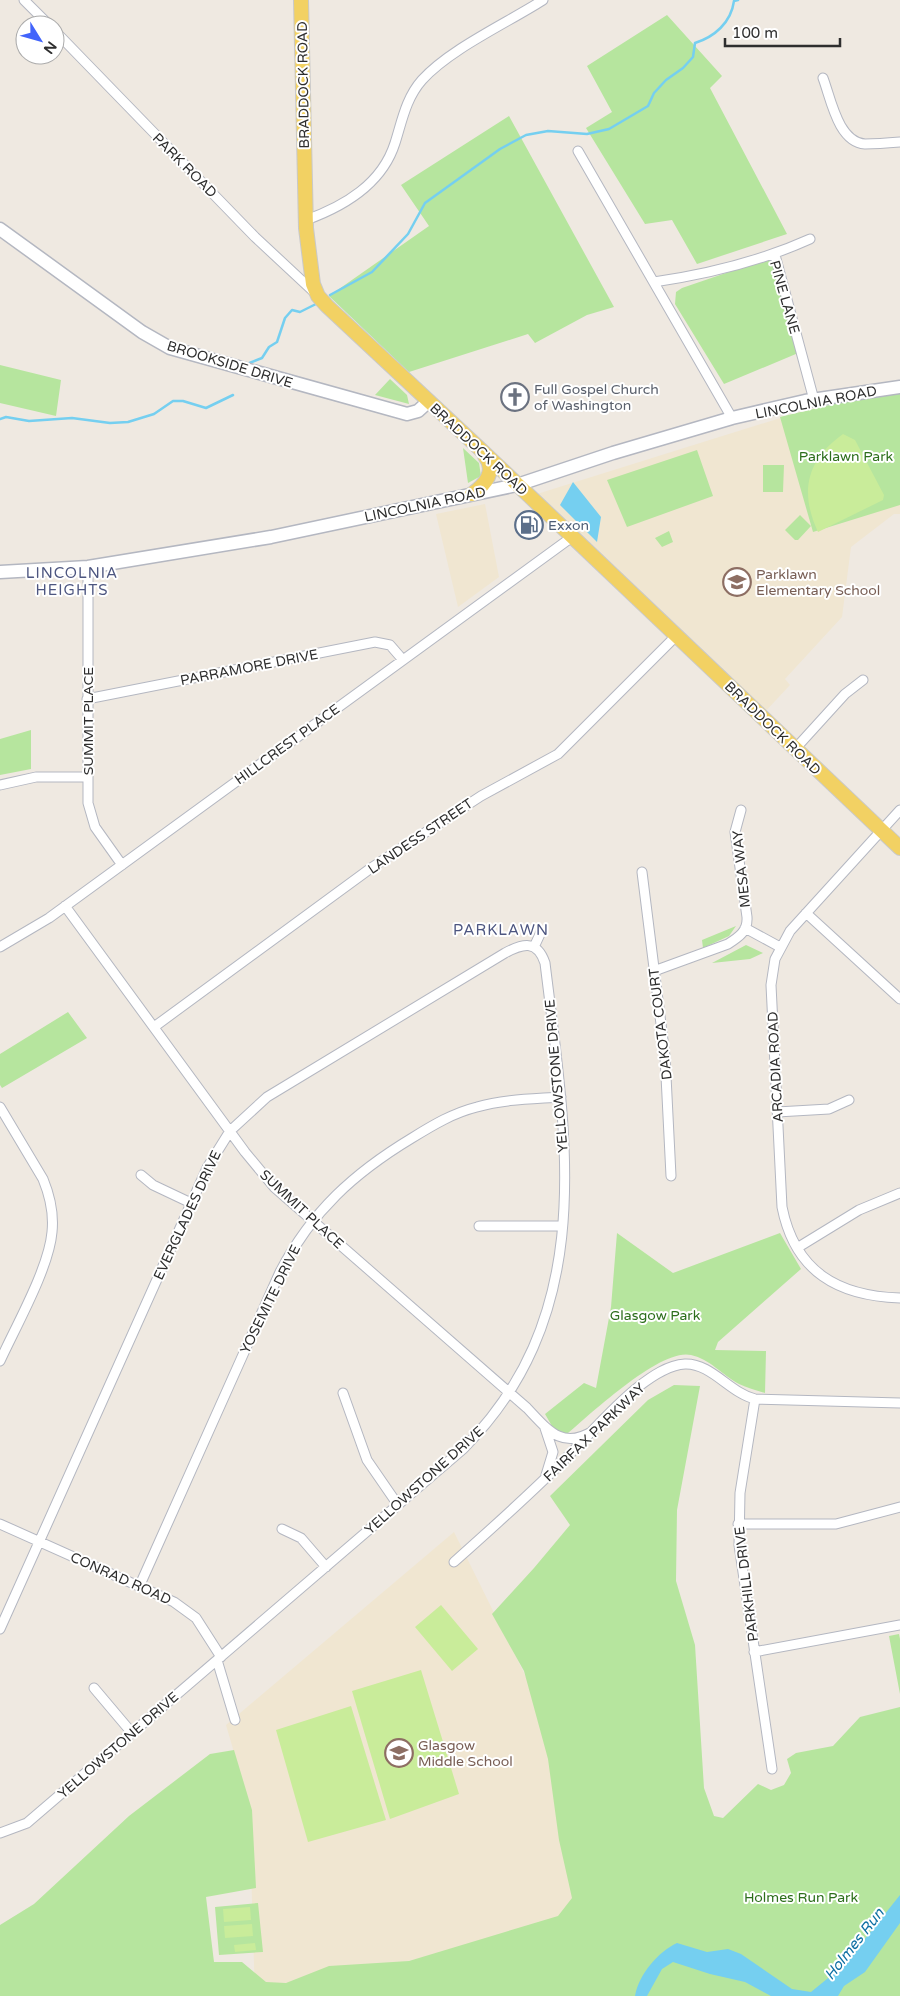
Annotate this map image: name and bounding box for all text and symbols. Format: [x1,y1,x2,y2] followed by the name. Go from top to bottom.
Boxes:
[15,15,65,65] north arrow
[725,15,840,47] scale bar
[294,21,313,149] street label: BRADDOCK ROAD
[732,24,778,42] text: 100 m
[40,38,60,57] text: N
[149,130,220,201] street label: PARK ROAD
[766,258,803,336] street label: PINE LANE
[165,337,295,392] street label: BROOKSIDE DRIVE
[534,381,659,414] place label: Full Gospel Church of Washington
[500,382,530,412] church icon: Full Gospel Church of Washington
[754,382,878,423] street label: LINCOLNIA ROAD
[426,400,531,499] street label: BRADDOCK ROAD
[799,448,894,465] park label: Parklawn Park
[363,483,487,526] street label: LINCOLNIA ROAD
[514,510,544,540] fuel station icon: Exxon
[548,517,589,534] place label: Exxon
[26,564,118,599] district label: LINCOLNIA HEIGHTS
[756,566,880,599] place label: Parklawn Elementary School
[722,567,752,597] school or university icon: Parklawn Elementary School
[179,646,320,689] street label: PARRAMORE DRIVE
[80,667,97,775] street label: SUMMIT PLACE
[721,678,824,779] street label: BRADDOCK ROAD
[231,701,343,788] street label: HILLCREST PLACE
[365,795,476,878] street label: LANDESS STREET
[729,829,754,909] street label: MESA WAY
[453,921,549,939] district label: PARKLAWN
[645,967,676,1081] street label: DAKOTA COURT
[541,998,572,1153] street label: YELLOWSTONE DRIVE
[764,1011,787,1123] street label: ARCADIA ROAD
[150,1148,225,1283] street label: EVERGLADES DRIVE
[256,1166,347,1253] street label: SUMMIT PLACE
[237,1242,304,1357] street label: YOSEMITE DRIVE
[610,1307,701,1324] park label: Glasgow Park
[540,1379,649,1485] street label: FAIRFAX PARKWAY
[361,1422,487,1538] street label: YELLOWSTONE DRIVE
[731,1525,762,1643] street label: PARKHILL DRIVE
[68,1549,174,1608] street label: CONRAD ROAD
[55,1688,182,1802] street label: YELLOWSTONE DRIVE
[418,1737,513,1770] place label: Glasgow Middle School
[384,1738,414,1768] school or university icon: Glasgow Middle School
[744,1889,858,1906] park label: Holmes Run Park
[820,1904,888,1984] water label: Holmes Run

